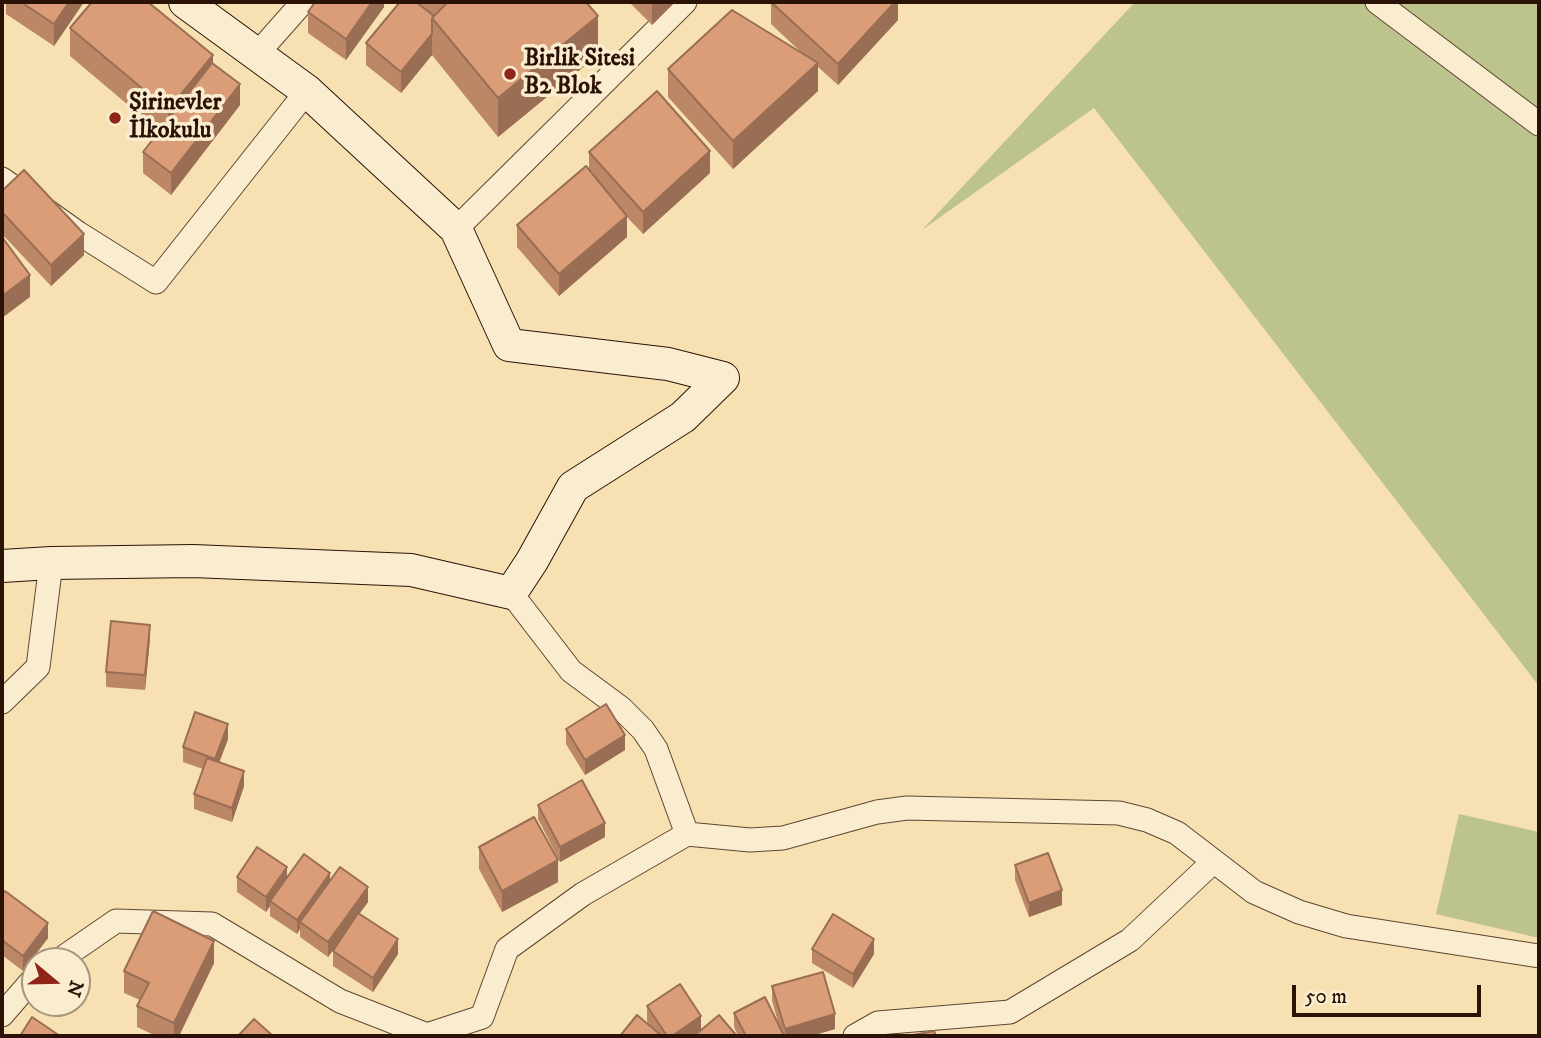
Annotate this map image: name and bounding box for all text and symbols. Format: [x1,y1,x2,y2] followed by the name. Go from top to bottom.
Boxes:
[524,46,635,102] place label: Birlik Sitesi B2 Blok
[502,66,518,82] marker: Birlik Sitesi B2 Blok
[129,90,221,146] place label: Şirinevler İlkokulu
[107,110,123,126] marker: Şirinevler İlkokulu
[21,947,91,1017] north arrow
[1296,972,1485,1016] scale bar
[61,977,88,999] text: N
[1305,984,1347,1010] text: 50 m

